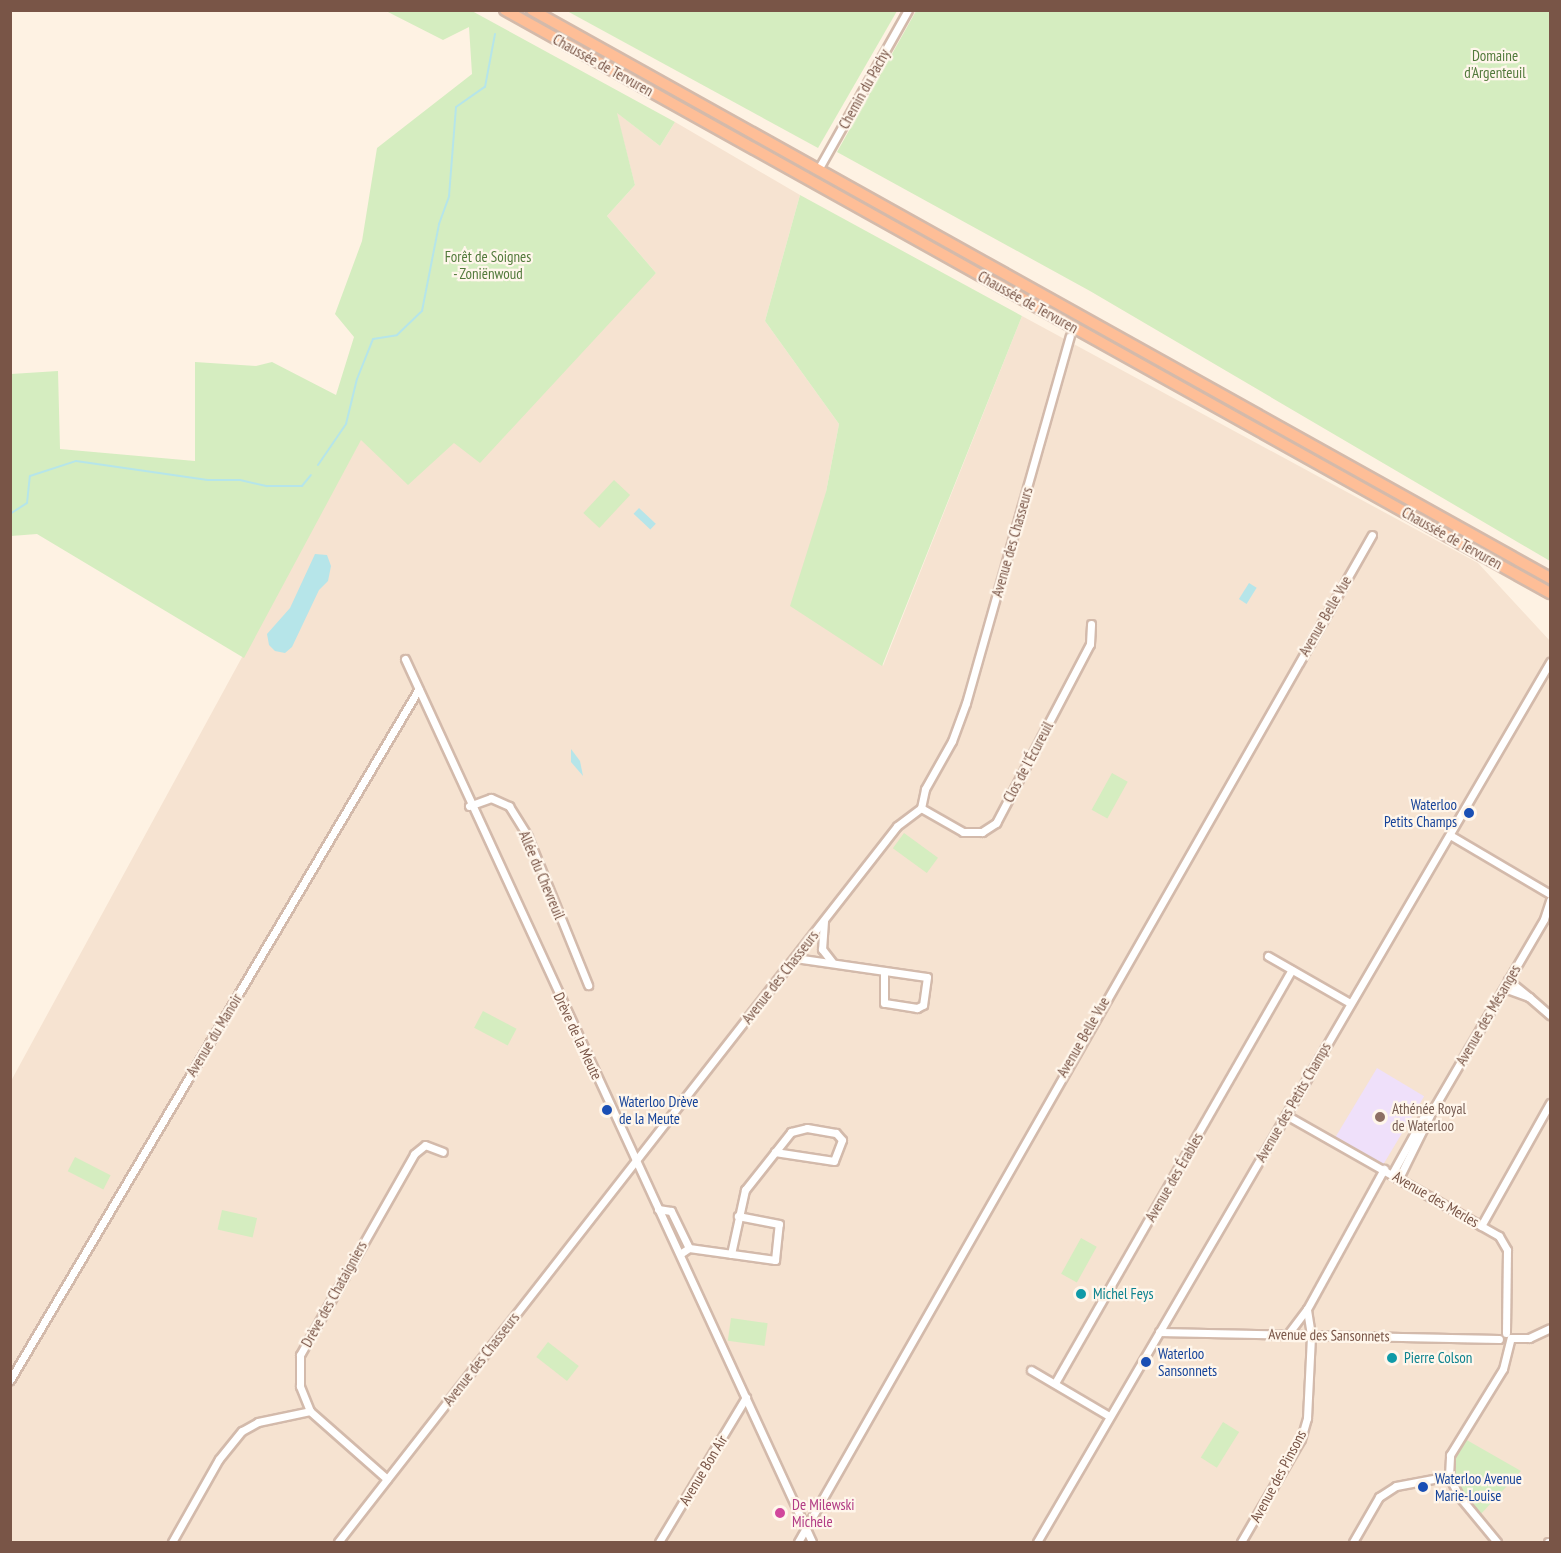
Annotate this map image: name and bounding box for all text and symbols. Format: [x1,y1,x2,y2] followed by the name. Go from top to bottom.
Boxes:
[550,30,656,100] street label: Chaussée de Tervuren
[835,46,893,132] street label: Chemin du Pachy
[1464,46,1526,81] park label: Domaine d'Argenteuil
[445,247,531,282] park label: Forêt de Soignes - Zoniënwoud
[975,267,1081,337] street label: Chaussée de Tervuren
[988,485,1036,599] street label: Avenue des Chasseurs
[1399,503,1505,573] street label: Chaussée de Tervuren
[1295,573,1355,659] street label: Avenue Belle Vue
[999,718,1057,806] street label: Clos de l'Écureuil
[1384,795,1457,830] place label: Waterloo Petits Champs
[1462,806,1476,820] marker: Waterloo Petits Champs
[515,828,569,922] street label: Allée du Chevreuil
[738,927,822,1027] street label: Avenue des Chasseurs
[1452,961,1524,1069] street label: Avenue des Mésanges
[182,990,246,1080] street label: Avenue du Manoir
[550,990,606,1082] street label: Drève de la Meute
[1053,994,1113,1080] street label: Avenue Belle Vue
[1251,1039,1335,1165] street label: Avenue des Petits Champs
[619,1092,698,1127] place label: Waterloo Drève de la Meute
[1392,1099,1466,1134] place label: Athénée Royal de Waterloo
[600,1103,614,1117] marker: Waterloo Drève de la Meute
[1373,1110,1387,1124] marker: Athénée Royal de Waterloo
[1141,1129,1207,1225] street label: Avenue des Érables
[1390,1167,1482,1231] street label: Avenue des Merles
[297,1238,371,1350] street label: Drève des Chataigniers
[1093,1285,1153,1303] place label: Michel Feys
[1074,1287,1088,1301] marker: Michel Feys
[439,1309,523,1409] street label: Avenue des Chasseurs
[1268,1325,1390,1345] street label: Avenue des Sansonnets
[1158,1344,1217,1379] place label: Waterloo Sansonnets
[1404,1349,1472,1367] place label: Pierre Colson
[1385,1351,1399,1365] marker: Pierre Colson
[1139,1355,1153,1369] marker: Waterloo Sansonnets
[1246,1427,1310,1525] street label: Avenue des Pinsons
[675,1432,731,1508] street label: Avenue Bon Air
[1435,1469,1522,1504] place label: Waterloo Avenue Marie-Louise
[1416,1480,1430,1494] marker: Waterloo Avenue Marie-Louise
[792,1495,855,1530] place label: De Milewski Michele
[773,1506,787,1520] marker: De Milewski Michele

